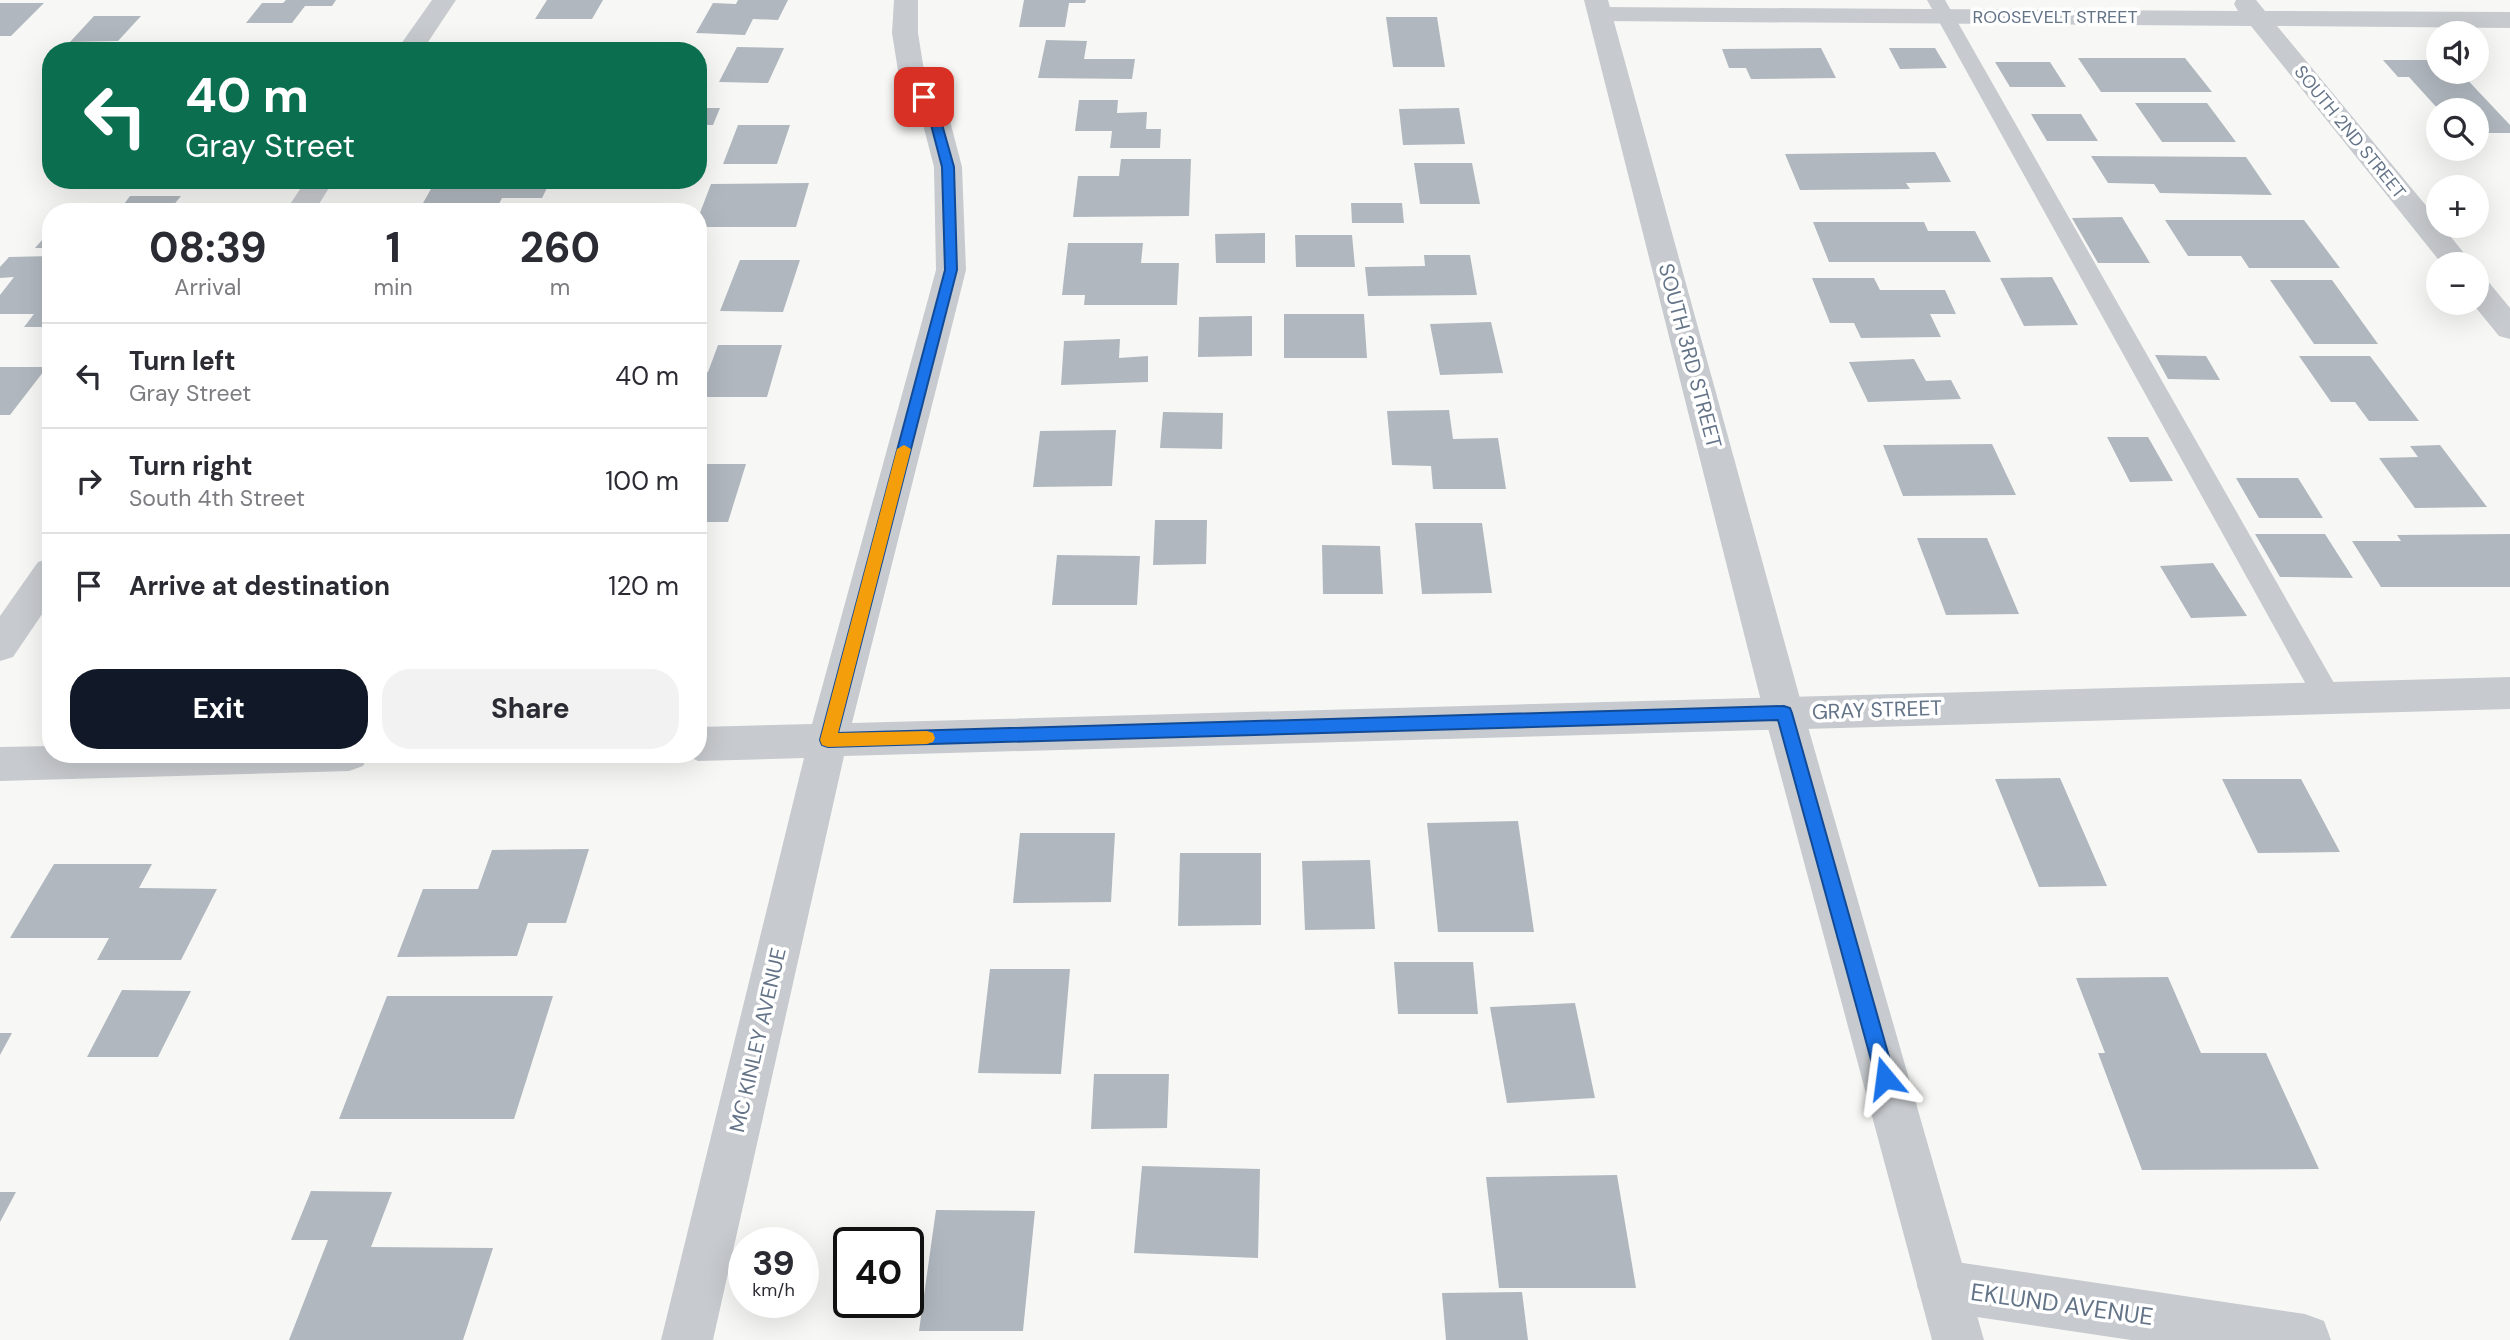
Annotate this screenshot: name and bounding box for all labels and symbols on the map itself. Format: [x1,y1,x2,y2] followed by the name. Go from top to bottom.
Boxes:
[1972,5,2138,29] street label: ROOSEVELT STREET
[2289,60,2411,204] street label: SOUTH 2ND STREET
[894,67,954,127] pin
[1652,260,1728,452] street label: SOUTH 3RD STREET
[1811,694,1943,726] street label: GRAY STREET
[723,945,793,1135] street label: MC KINLEY AVENUE
[1848,1041,1922,1115] position arrow
[833,1227,924,1318] speed limit sign: 40
[1969,1276,2155,1332] street label: EKLUND AVENUE

